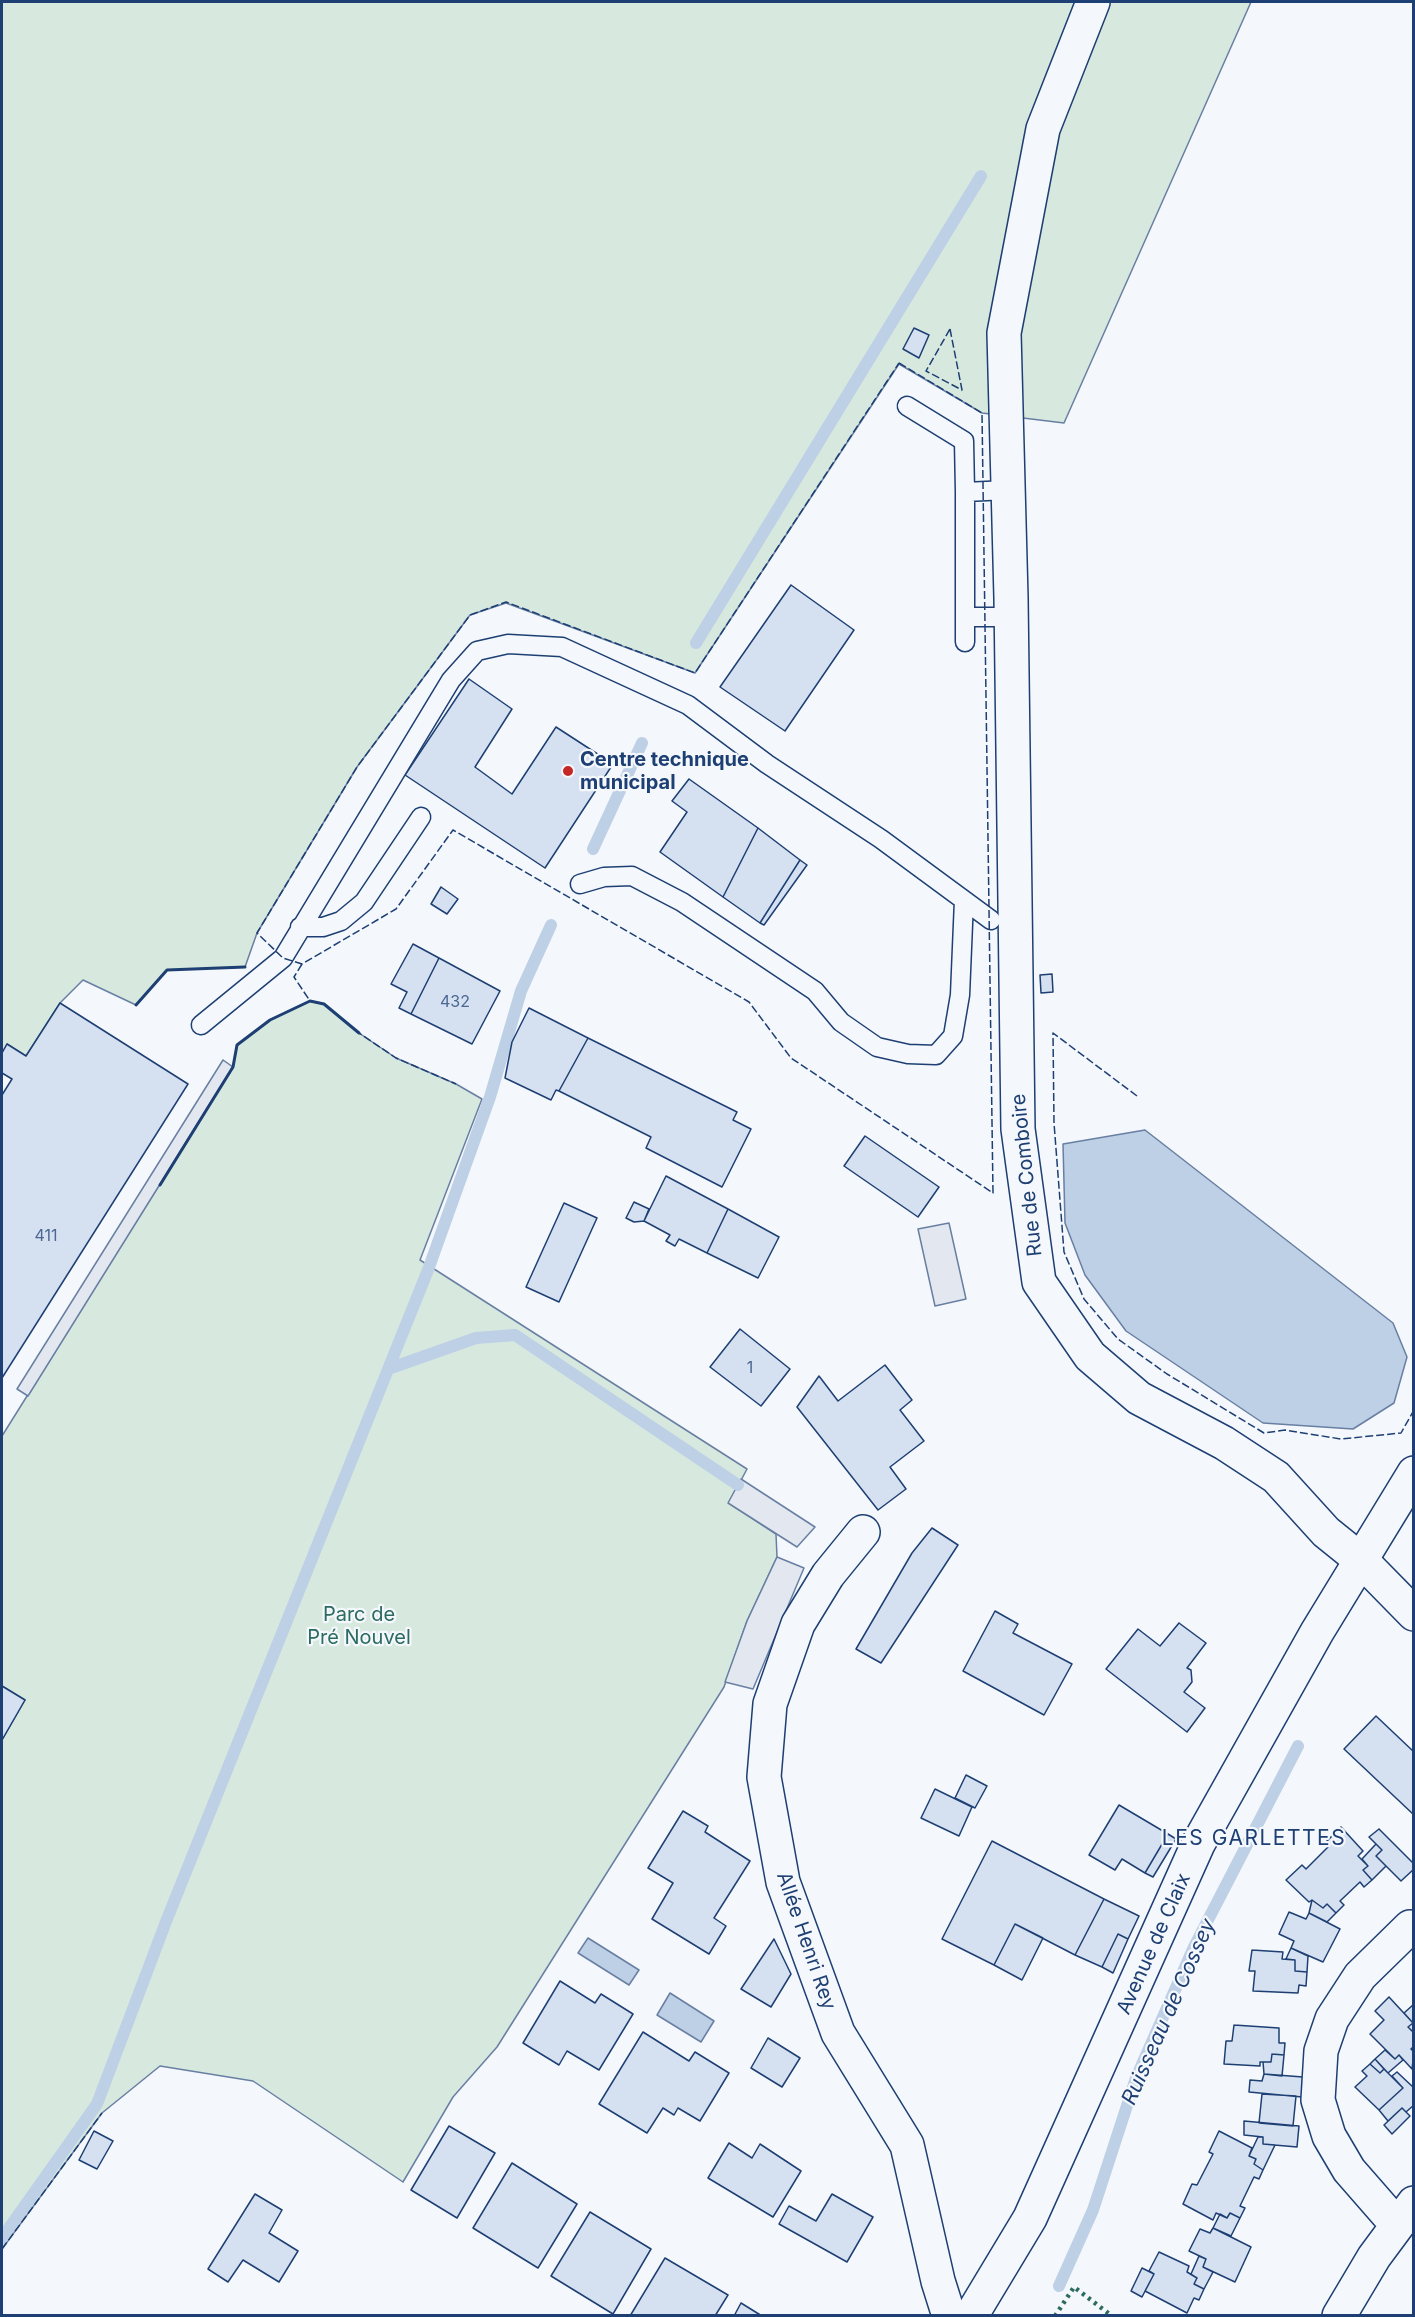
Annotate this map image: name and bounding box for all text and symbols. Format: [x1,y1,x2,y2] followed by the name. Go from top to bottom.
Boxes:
[580,748,749,795] place label: Centre technique municipal
[561,764,575,778] marker: Centre technique municipal
[440,992,470,1012] house number: 432
[1007,1092,1047,1258] street label: Rue de Comboire
[34,1226,58,1246] house number: 411
[747,1358,753,1378] house number: 1
[307,1603,411,1650] park label: Parc de Pré Nouvel
[1162,1826,1346,1852] district label: LES GARLETTES
[771,1869,841,2013] street label: Allée Henri Rey
[1112,1870,1196,2018] street label: Avenue de Claix
[1117,1915,1221,2109] water label: Ruisseau de Cossey

